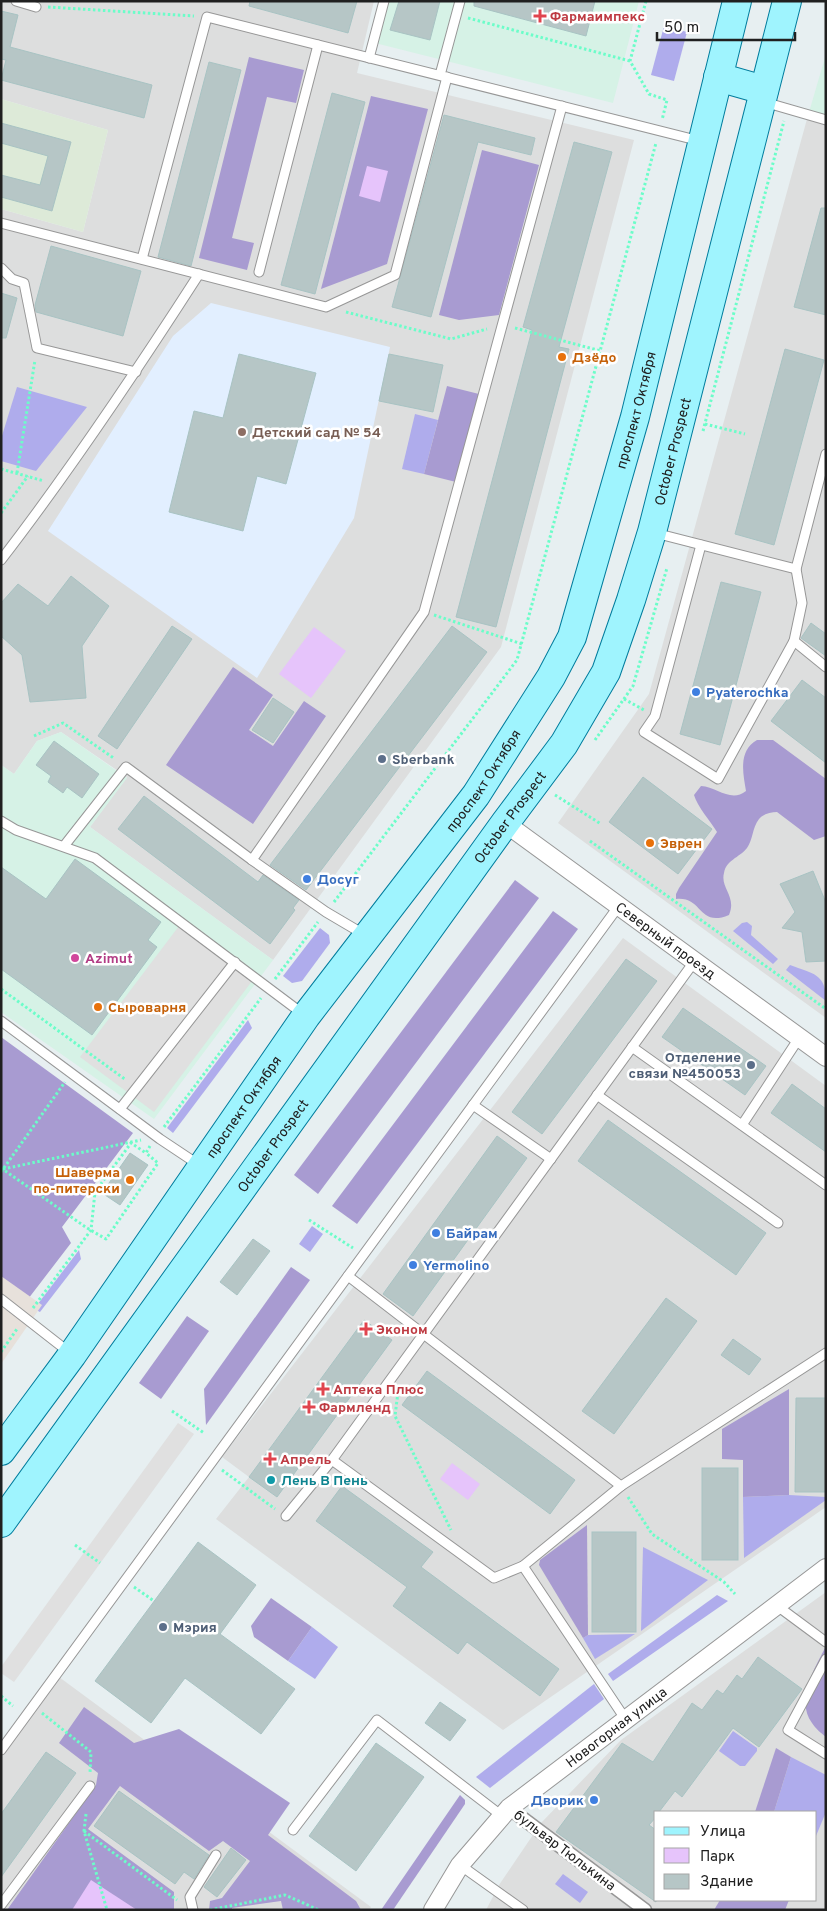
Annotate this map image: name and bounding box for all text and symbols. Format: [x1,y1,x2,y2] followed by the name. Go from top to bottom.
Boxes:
[550,9,645,26] place label: Фармаимпекс
[534,10,546,22] marker: Фармаимпекс
[657,10,794,42] scale bar
[664,19,699,38] text: 50 m
[572,350,617,367] place label: Дзёдо
[614,350,661,471] street label: проспект Октября
[556,351,568,363] marker: Дзёдо
[652,396,696,508] street label: October Prospect
[252,425,381,442] place label: Детский сад № 54
[236,426,248,438] marker: Детский сад № 54
[706,685,788,702] place label: Pyaterochka
[690,686,702,698] marker: Pyaterochka
[443,727,525,836] street label: проспект Октября
[392,752,455,769] place label: Sberbank
[376,753,388,765] marker: Sberbank
[471,768,551,868] street label: October Prospect
[660,836,702,853] place label: Эврен
[644,837,656,849] marker: Эврен
[317,872,360,889] place label: Досуг
[301,873,313,885] marker: Досуг
[612,899,718,984] street label: Северный проезд
[85,951,133,968] place label: Azimut
[69,952,81,964] marker: Azimut
[108,1000,186,1017] place label: Сыроварня
[92,1001,104,1013] marker: Сыроварня
[629,1050,741,1083] place label: Отделение связи №450053
[203,1053,286,1162] street label: проспект Октября
[745,1059,757,1071] marker: Отделение связи №450053
[235,1097,313,1196] street label: October Prospect
[33,1165,120,1198] place label: Шаверма по-питерски
[124,1174,136,1186] marker: Шаверма по-питерски
[446,1226,498,1243] place label: Байрам
[430,1227,442,1239] marker: Байрам
[423,1258,489,1275] place label: Yermolino
[407,1259,419,1271] marker: Yermolino
[376,1322,428,1339] place label: Эконом
[360,1323,372,1335] marker: Эконом
[333,1382,424,1399] place label: Аптека Плюс
[317,1383,329,1395] marker: Аптека Плюс
[319,1400,391,1417] place label: Фармленд
[303,1401,315,1413] marker: Фармленд
[280,1452,332,1469] place label: Апрель
[264,1453,276,1465] marker: Апрель
[281,1473,368,1490] place label: Лень В Пень
[265,1474,277,1486] marker: Лень В Пень
[173,1620,217,1637] place label: Мэрия
[157,1621,169,1633] marker: Мэрия
[563,1684,671,1772] street label: Новогорная улица
[531,1793,584,1810] place label: Дворик
[588,1794,600,1806] marker: Дворик
[510,1807,619,1895] street label: бульвар Тюлькина
[654,1811,817,1901] legend
[700,1823,745,1842] text: Улица
[700,1848,735,1867] text: Парк
[700,1873,753,1892] text: Здание

